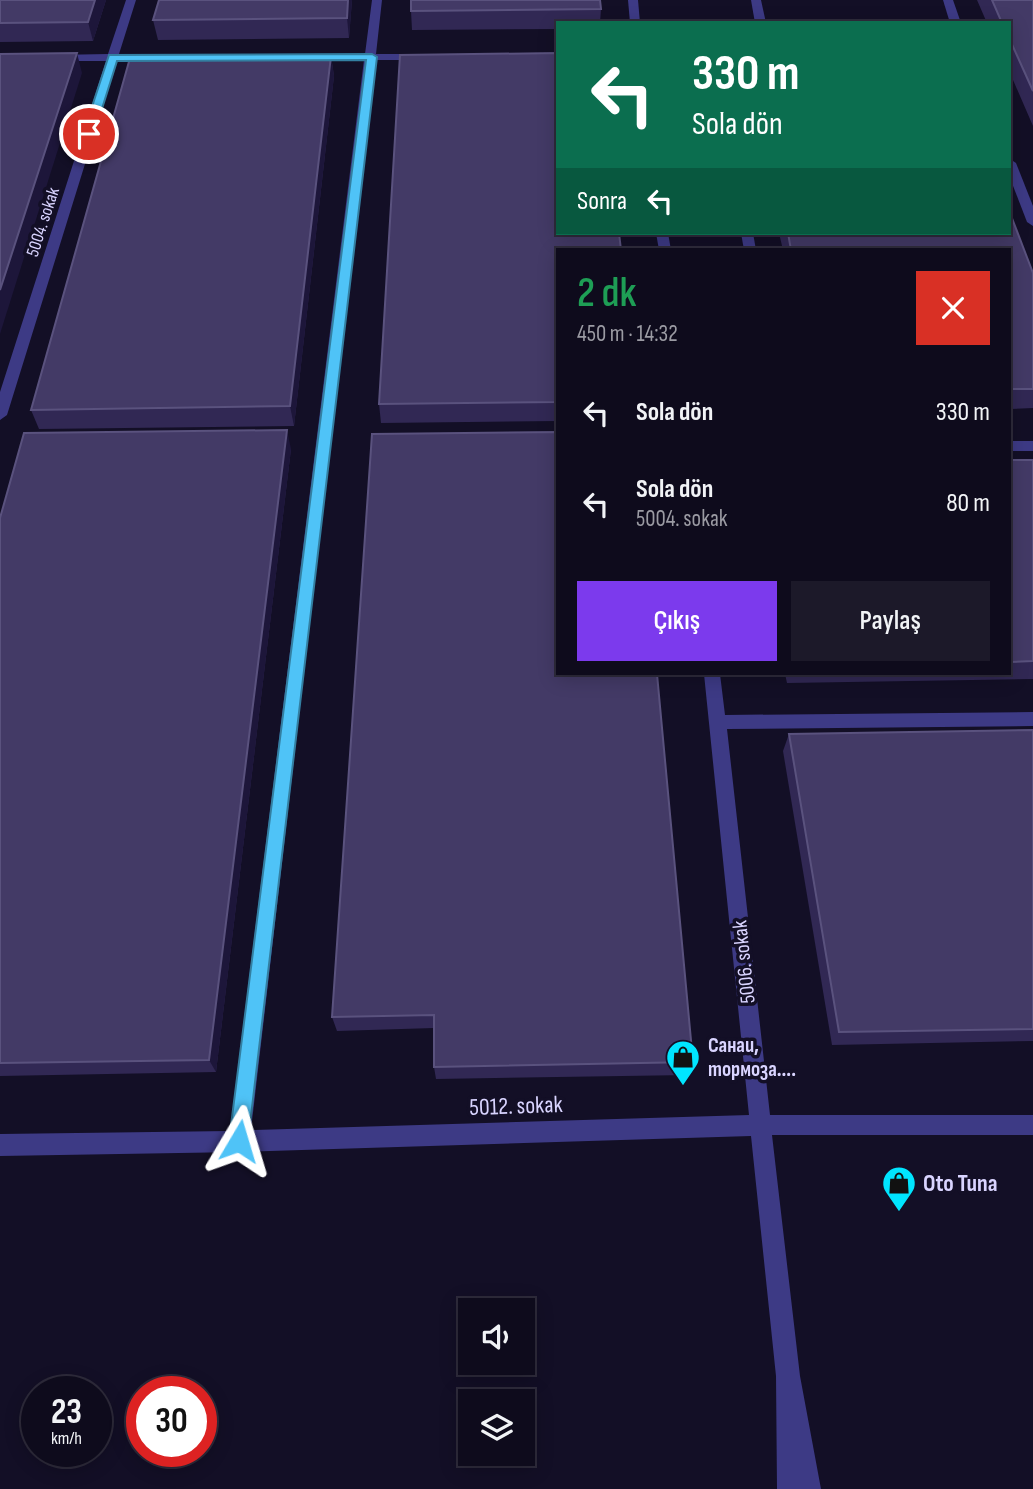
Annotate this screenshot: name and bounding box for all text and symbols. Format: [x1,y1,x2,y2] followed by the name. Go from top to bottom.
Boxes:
[692,45,799,104] text: 330 m
[577,49,668,140] icon: left
[59,104,119,164] pin
[692,105,783,144] text: Sola dön
[70,115,108,153] icon: arrive
[641,182,679,220] icon: left
[22,185,64,259] street label: 5004. sokak
[577,186,627,217] text: Sonra
[577,268,637,319] text: 2 dk
[916,271,990,345] button: close
[577,320,678,348] text: 450 m · 14:32
[577,394,615,432] icon: left
[636,397,713,428] text: Sola dön
[936,397,990,428] text: 330 m
[636,474,713,505] text: Sola dön
[577,485,615,523] icon: left
[946,488,990,519] text: 80 m
[636,505,728,533] text: 5004. sokak
[577,581,777,661] button: Çıkış
[791,581,990,661] button: Paylaş
[727,919,761,1005] street label: 5006. sokak
[708,1033,796,1082] place label: Санаи, тормоза....
[664,1038,702,1087] shop icon: Санаи, тормоза....
[469,1090,563,1122] street label: 5012. sokak
[202,1104,276,1178] position arrow
[880,1164,918,1213] shop icon: Oto Tuna
[923,1169,998,1198] place label: Oto Tuna
[458,1298,535,1466] map controls
[458,1298,535,1375] button: sound
[126,1376,217,1467] speed limit sign: 30
[458,1389,535,1466] button: layers
[51,1391,82,1434] text: 23
[51,1428,82,1449] text: km/h

